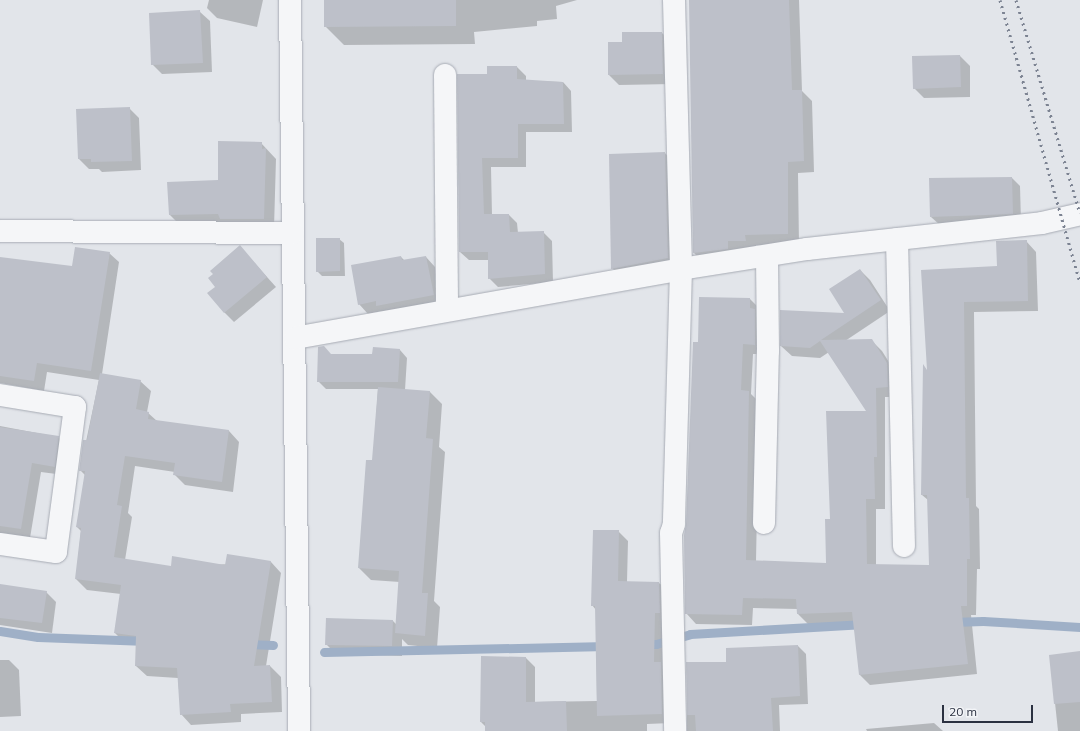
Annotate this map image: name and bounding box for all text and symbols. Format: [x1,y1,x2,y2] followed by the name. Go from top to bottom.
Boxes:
[944,697,1035,723] scale bar
[949,704,977,719] text: 20 m

